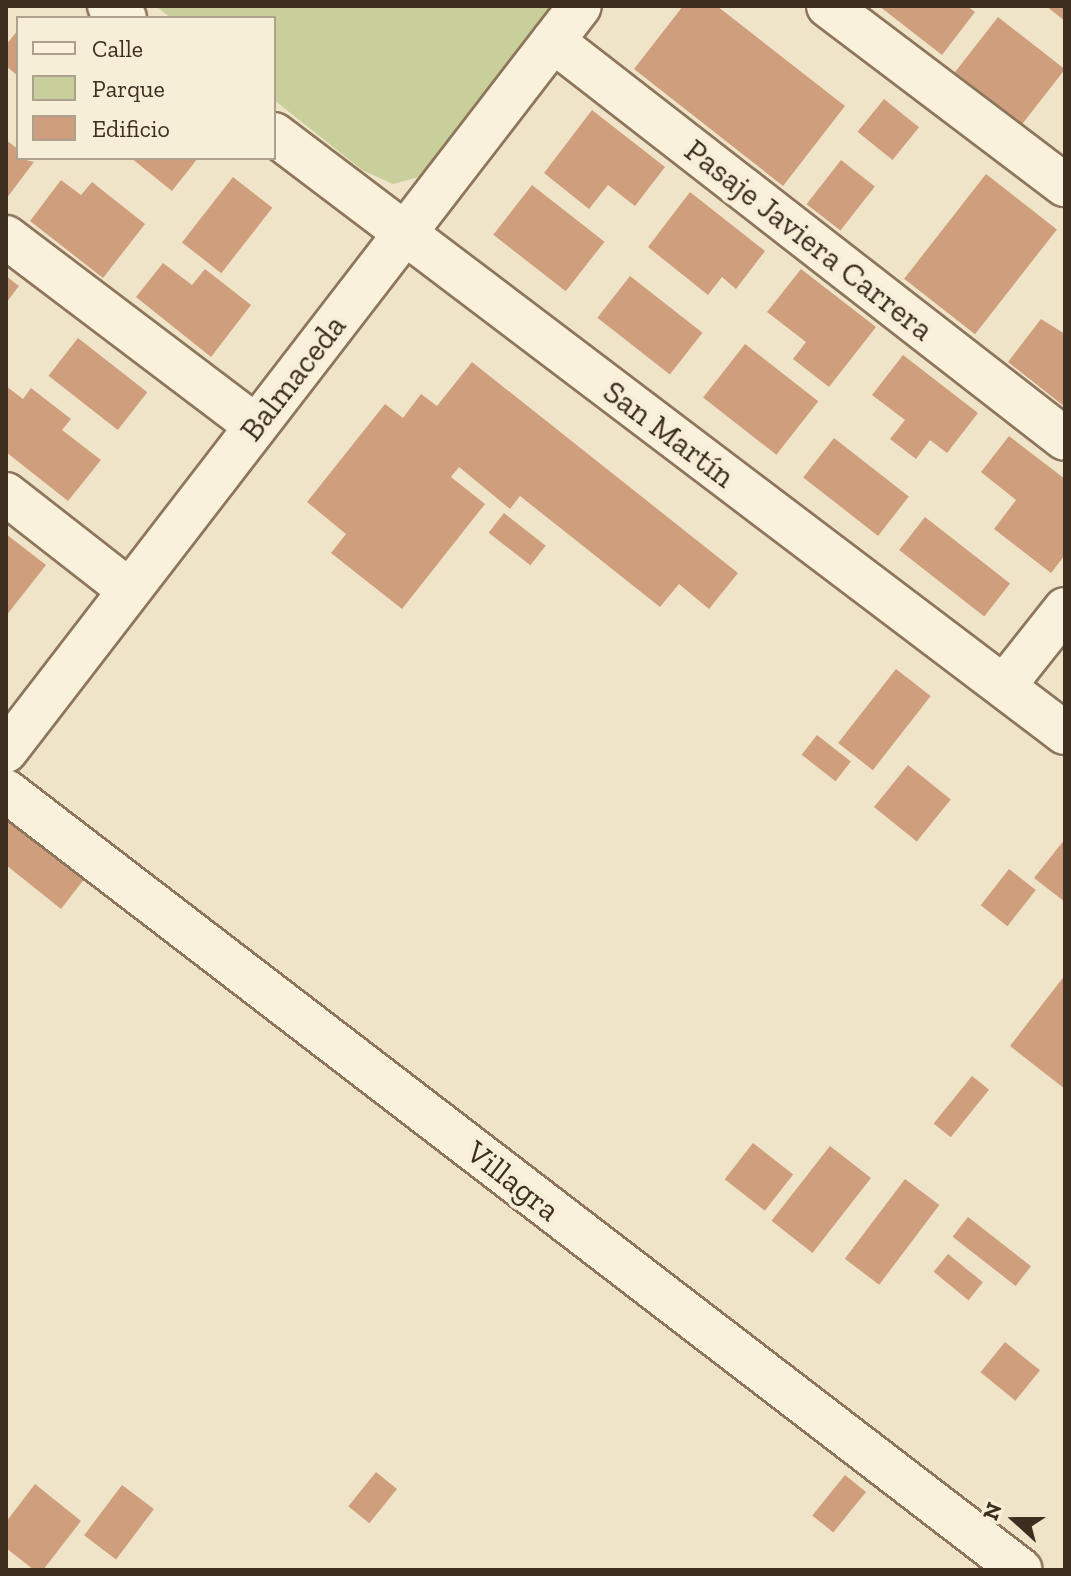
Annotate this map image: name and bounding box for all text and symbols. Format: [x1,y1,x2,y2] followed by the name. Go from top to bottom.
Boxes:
[16,16,276,160] legend
[92,34,143,63] text: Calle
[92,74,165,103] text: Parque
[92,114,170,143] text: Edificio
[677,131,941,349] street label: Pasaje Javiera Carrera
[232,307,354,449] street label: Balmaceda
[596,372,742,496] street label: San Martín
[459,1133,567,1229] street label: Villagra
[975,1480,1055,1560] north arrow
[977,1499,1008,1524] text: N

